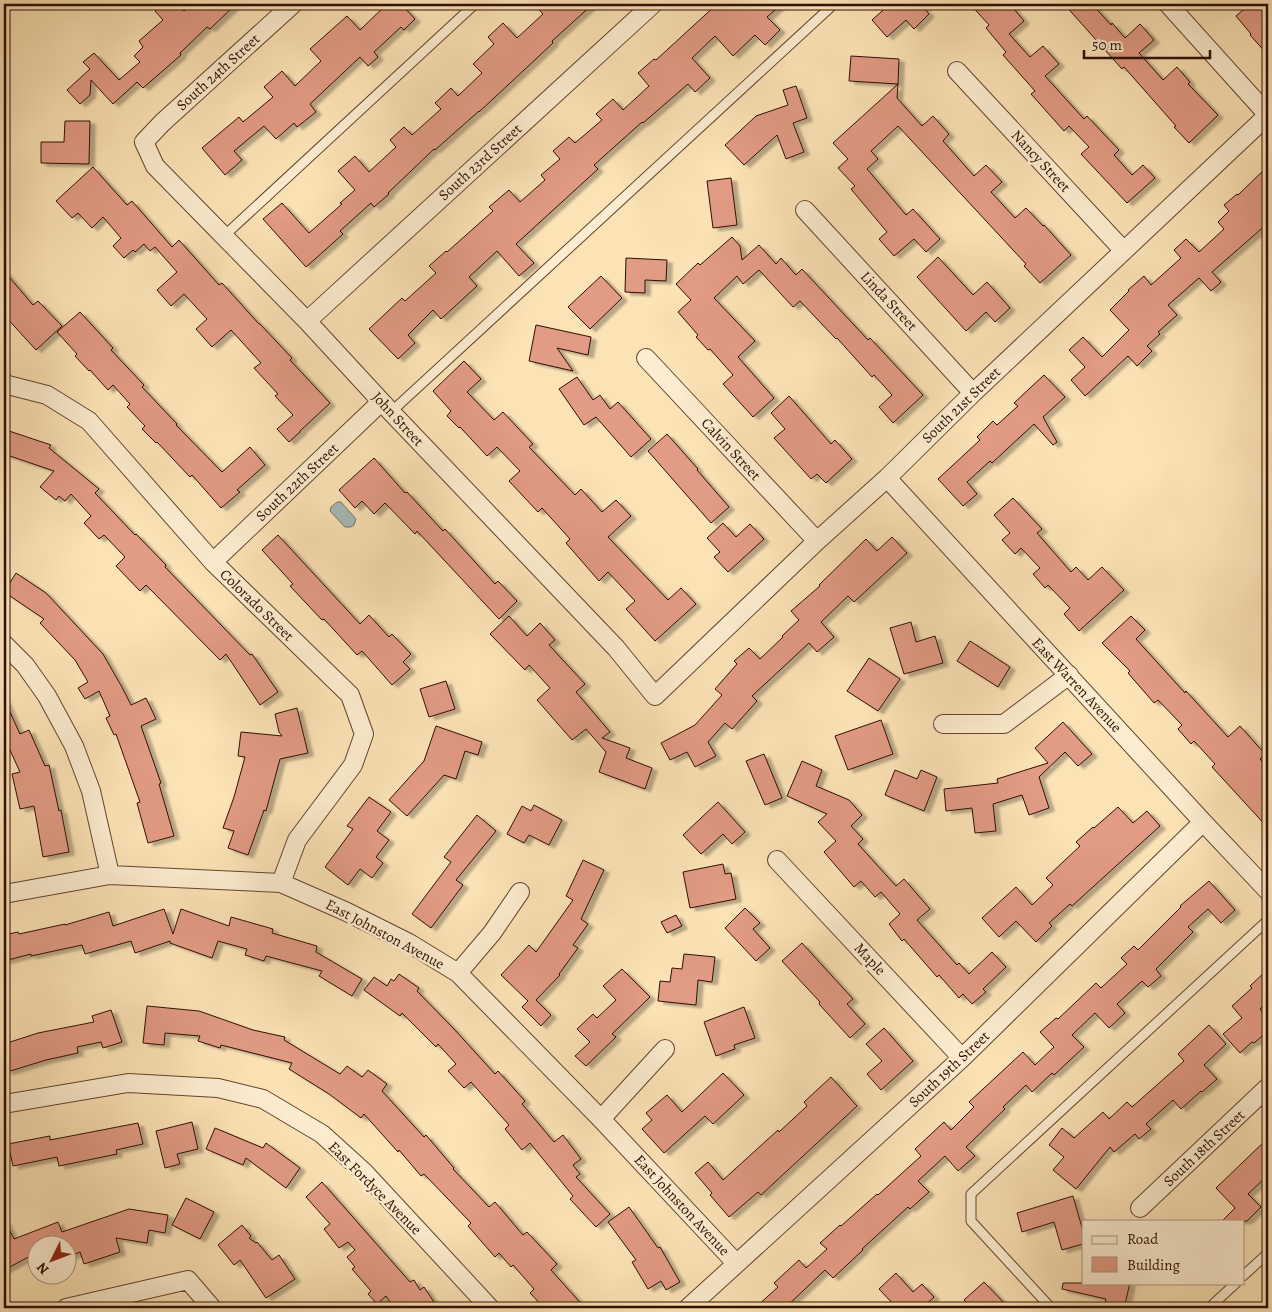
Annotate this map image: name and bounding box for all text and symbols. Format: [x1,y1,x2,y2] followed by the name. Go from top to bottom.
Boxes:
[1084,28,1211,60] scale bar
[172,29,264,115] street label: South 24th Street
[1092,35,1122,55] text: 50 m
[434,119,526,205] street label: South 23rd Street
[1007,125,1075,197] street label: Nancy Street
[856,267,922,335] street label: Linda Street
[917,362,1005,448] street label: South 21st Street
[368,387,428,451] street label: John Street
[697,413,765,485] street label: Calvin Street
[251,438,343,526] street label: South 22th Street
[216,565,298,645] street label: Colorado Street
[1028,633,1127,737] street label: East Warren Avenue
[322,894,448,974] street label: East Johnston Avenue
[850,938,890,980] street label: Maple
[904,1026,994,1112] street label: South 19th Street
[1159,1105,1249,1191] street label: South 18th Street
[324,1137,426,1239] street label: East Fordyce Avenue
[630,1150,734,1260] street label: East Johnston Avenue
[1082,1220,1244,1284] legend
[1127,1229,1159,1249] text: Road
[28,1234,78,1284] north arrow
[1127,1255,1180,1275] text: Building
[32,1258,53,1279] text: N

